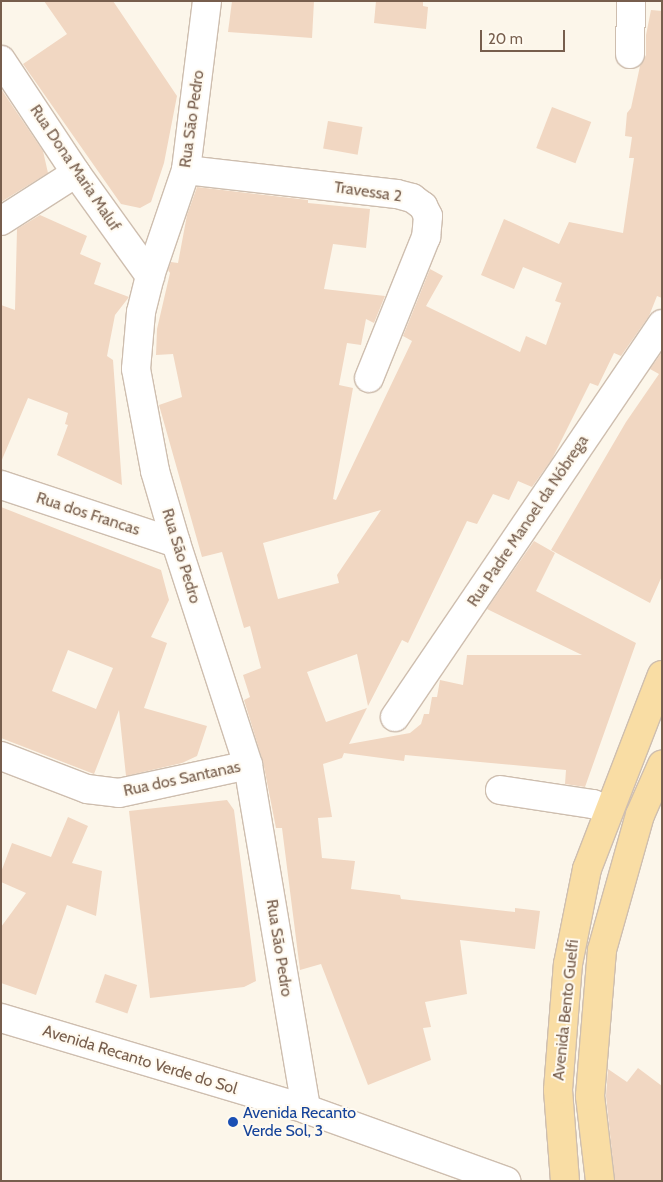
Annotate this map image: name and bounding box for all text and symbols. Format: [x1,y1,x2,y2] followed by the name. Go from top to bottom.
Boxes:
[483,20,568,52] scale bar
[488,30,523,48] text: 20 m
[176,69,208,169] street label: Rua São Pedro
[26,101,124,235] street label: Rua Dona Maria Maluf
[333,178,403,206] street label: Travessa 2
[463,432,593,610] street label: Rua Padre Manoel da Nóbrega
[34,488,142,540] street label: Rua dos Francas
[157,506,205,606] street label: Rua São Pedro
[122,757,242,801] street label: Rua dos Santanas
[262,898,296,998] street label: Rua São Pedro
[549,939,583,1081] street label: Avenida Bento Guelfi
[40,1021,240,1099] street label: Avenida Recanto Verde do Sol
[243,1103,356,1141] place label: Avenida Recanto Verde Sol, 3
[227,1116,239,1128] marker: Avenida Recanto Verde Sol, 3

